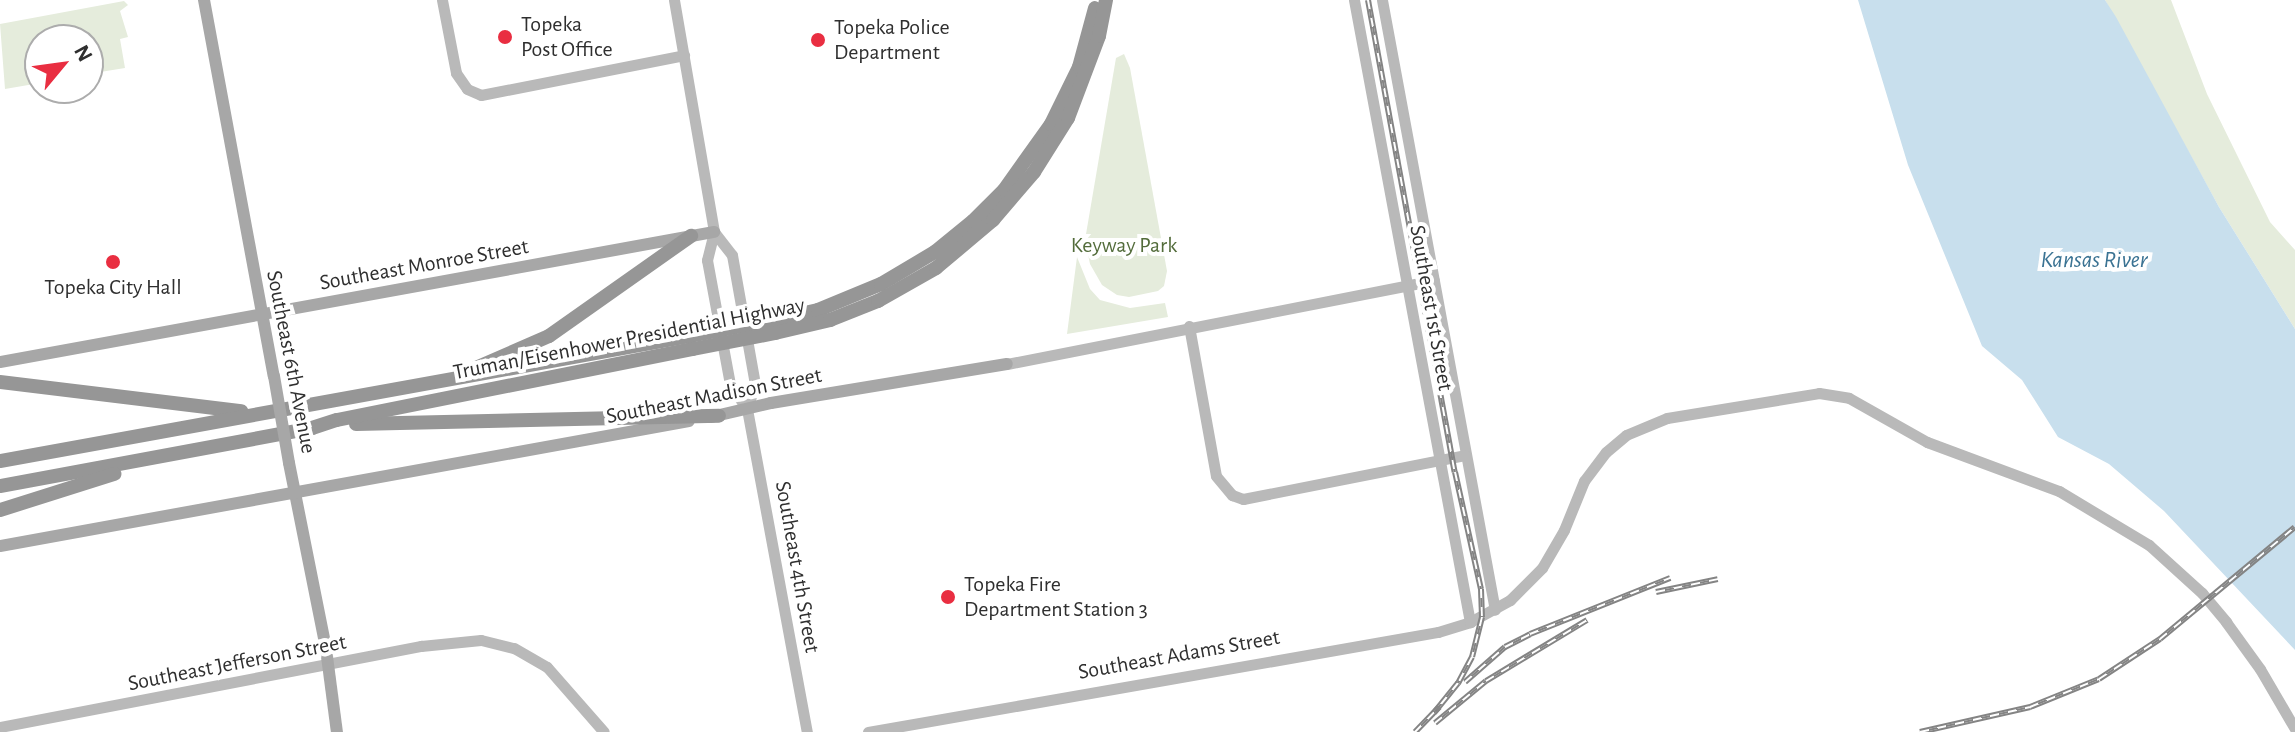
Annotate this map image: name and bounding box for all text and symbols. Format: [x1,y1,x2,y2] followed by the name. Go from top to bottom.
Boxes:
[521,11,613,62] place label: Topeka Post Office
[834,14,950,66] place label: Topeka Police Department
[24,24,104,104] north arrow
[496,28,514,46] marker: Topeka Post Office
[809,31,827,49] marker: Topeka Police Department
[70,41,97,65] text: N
[1403,223,1459,393] street label: Southeast 1st Street
[1071,233,1177,259] park label: Keyway Park
[318,234,530,296] street label: Southeast Monroe Street
[2040,247,2148,275] water label: Kansas River
[104,253,122,271] marker: Topeka City Hall
[260,268,322,456] street label: Southeast 6th Avenue
[44,275,182,301] place label: Topeka City Hall
[451,292,807,386] street label: Truman/Eisenhower Presidential Highway
[604,362,824,430] street label: Southeast Madison Street
[769,479,825,655] street label: Southeast 4th Street
[964,571,1148,622] place label: Topeka Fire Department Station 3
[939,588,957,606] marker: Topeka Fire Department Station 3
[1076,624,1282,686] street label: Southeast Adams Street
[126,629,348,697] street label: Southeast Jefferson Street

